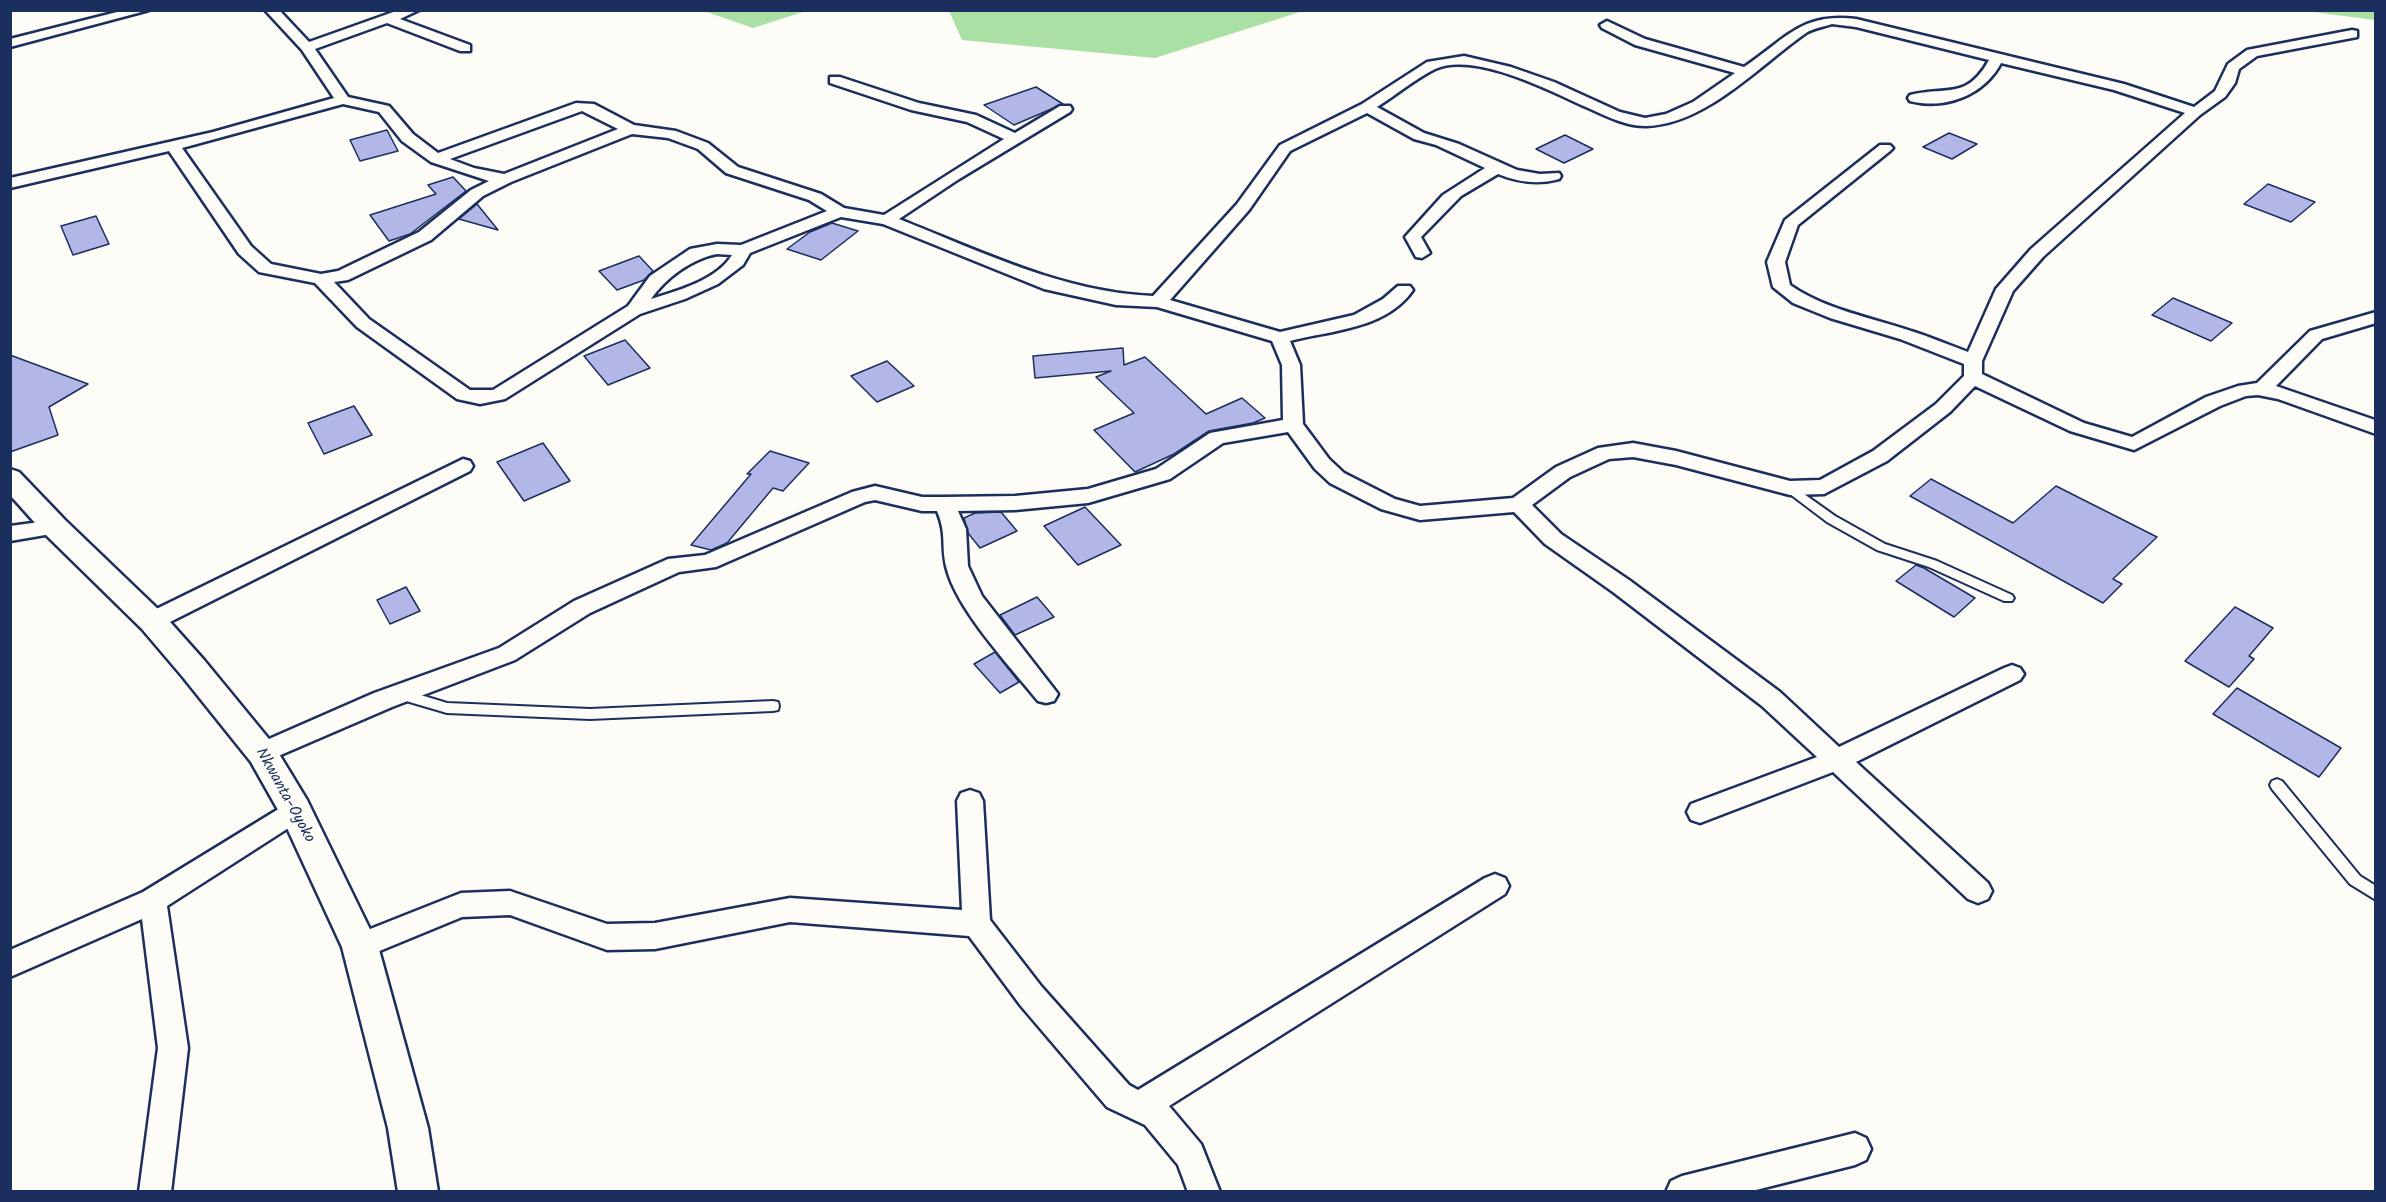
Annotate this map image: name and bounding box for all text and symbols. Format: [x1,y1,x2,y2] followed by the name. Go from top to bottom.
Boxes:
[250,745,318,847] street label: Nkwanta-Oyoko

